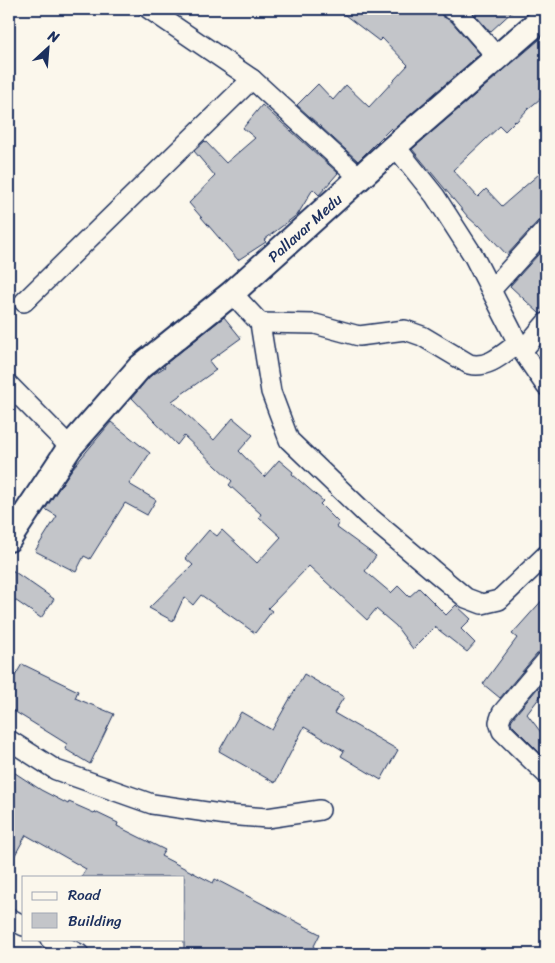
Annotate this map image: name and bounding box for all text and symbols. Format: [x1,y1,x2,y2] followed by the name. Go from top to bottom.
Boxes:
[22,22,72,72] north arrow
[43,23,64,50] text: N
[262,187,348,269] street label: Pallavar Medu
[22,876,185,940] legend
[68,882,101,908] text: Road
[68,908,122,934] text: Building

